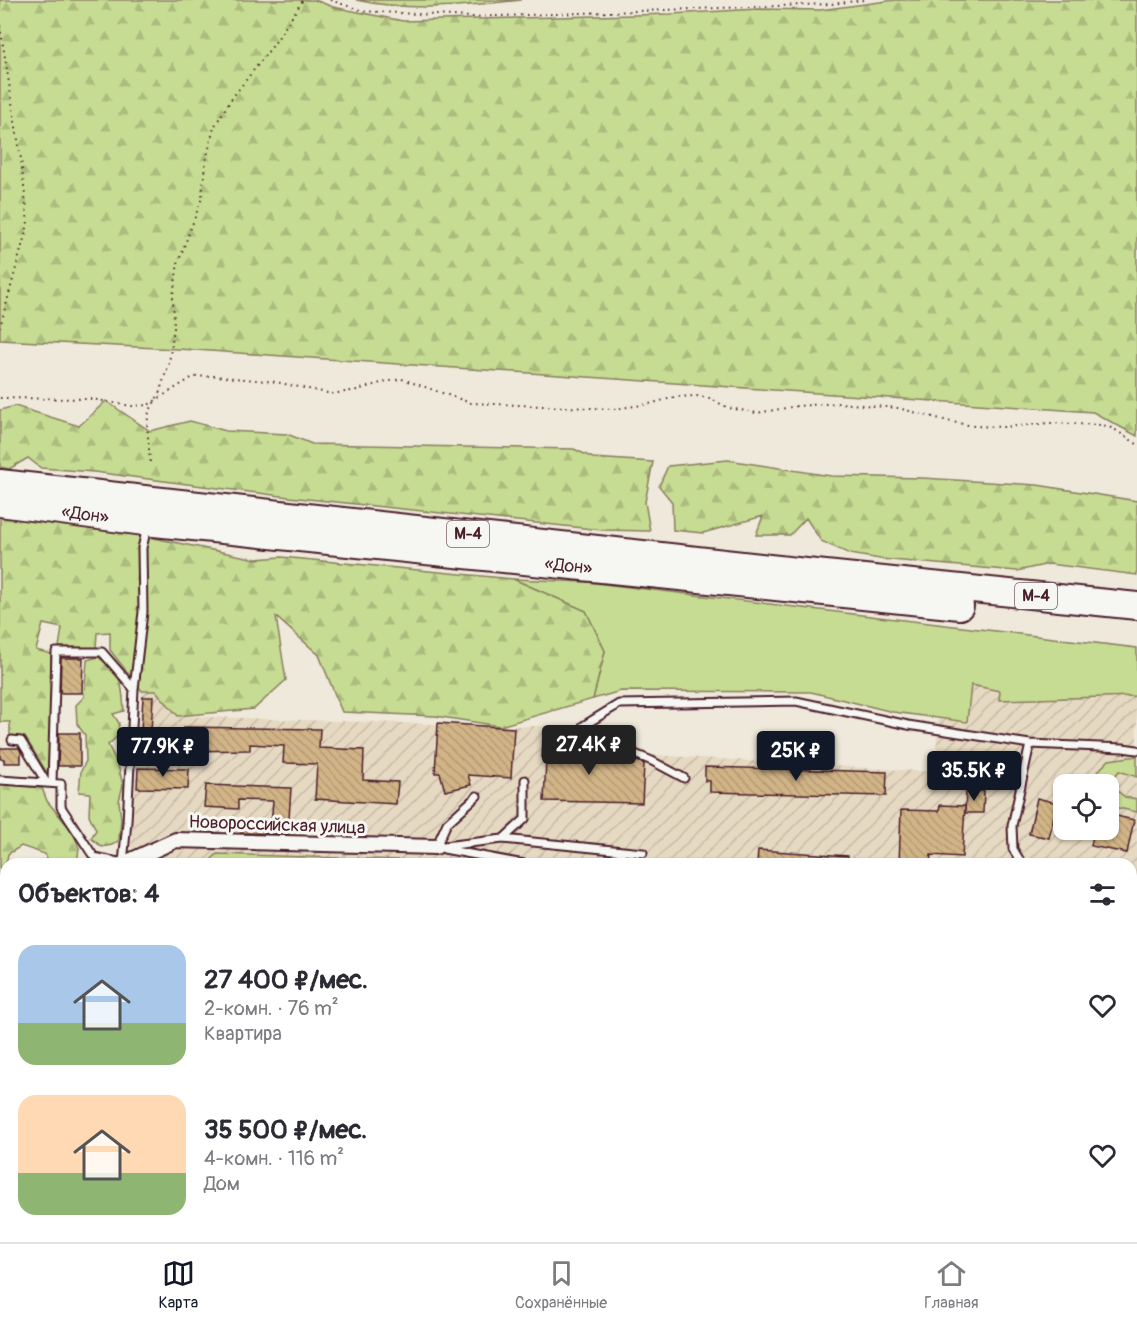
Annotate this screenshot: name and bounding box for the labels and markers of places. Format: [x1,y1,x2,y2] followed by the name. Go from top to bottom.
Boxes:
[534,725,644,776] pin: 27.4K ₽
[108,727,218,778] pin: 77.9K ₽
[754,731,838,782] pin: 25K ₽
[919,751,1029,802] pin: 35.5K ₽

